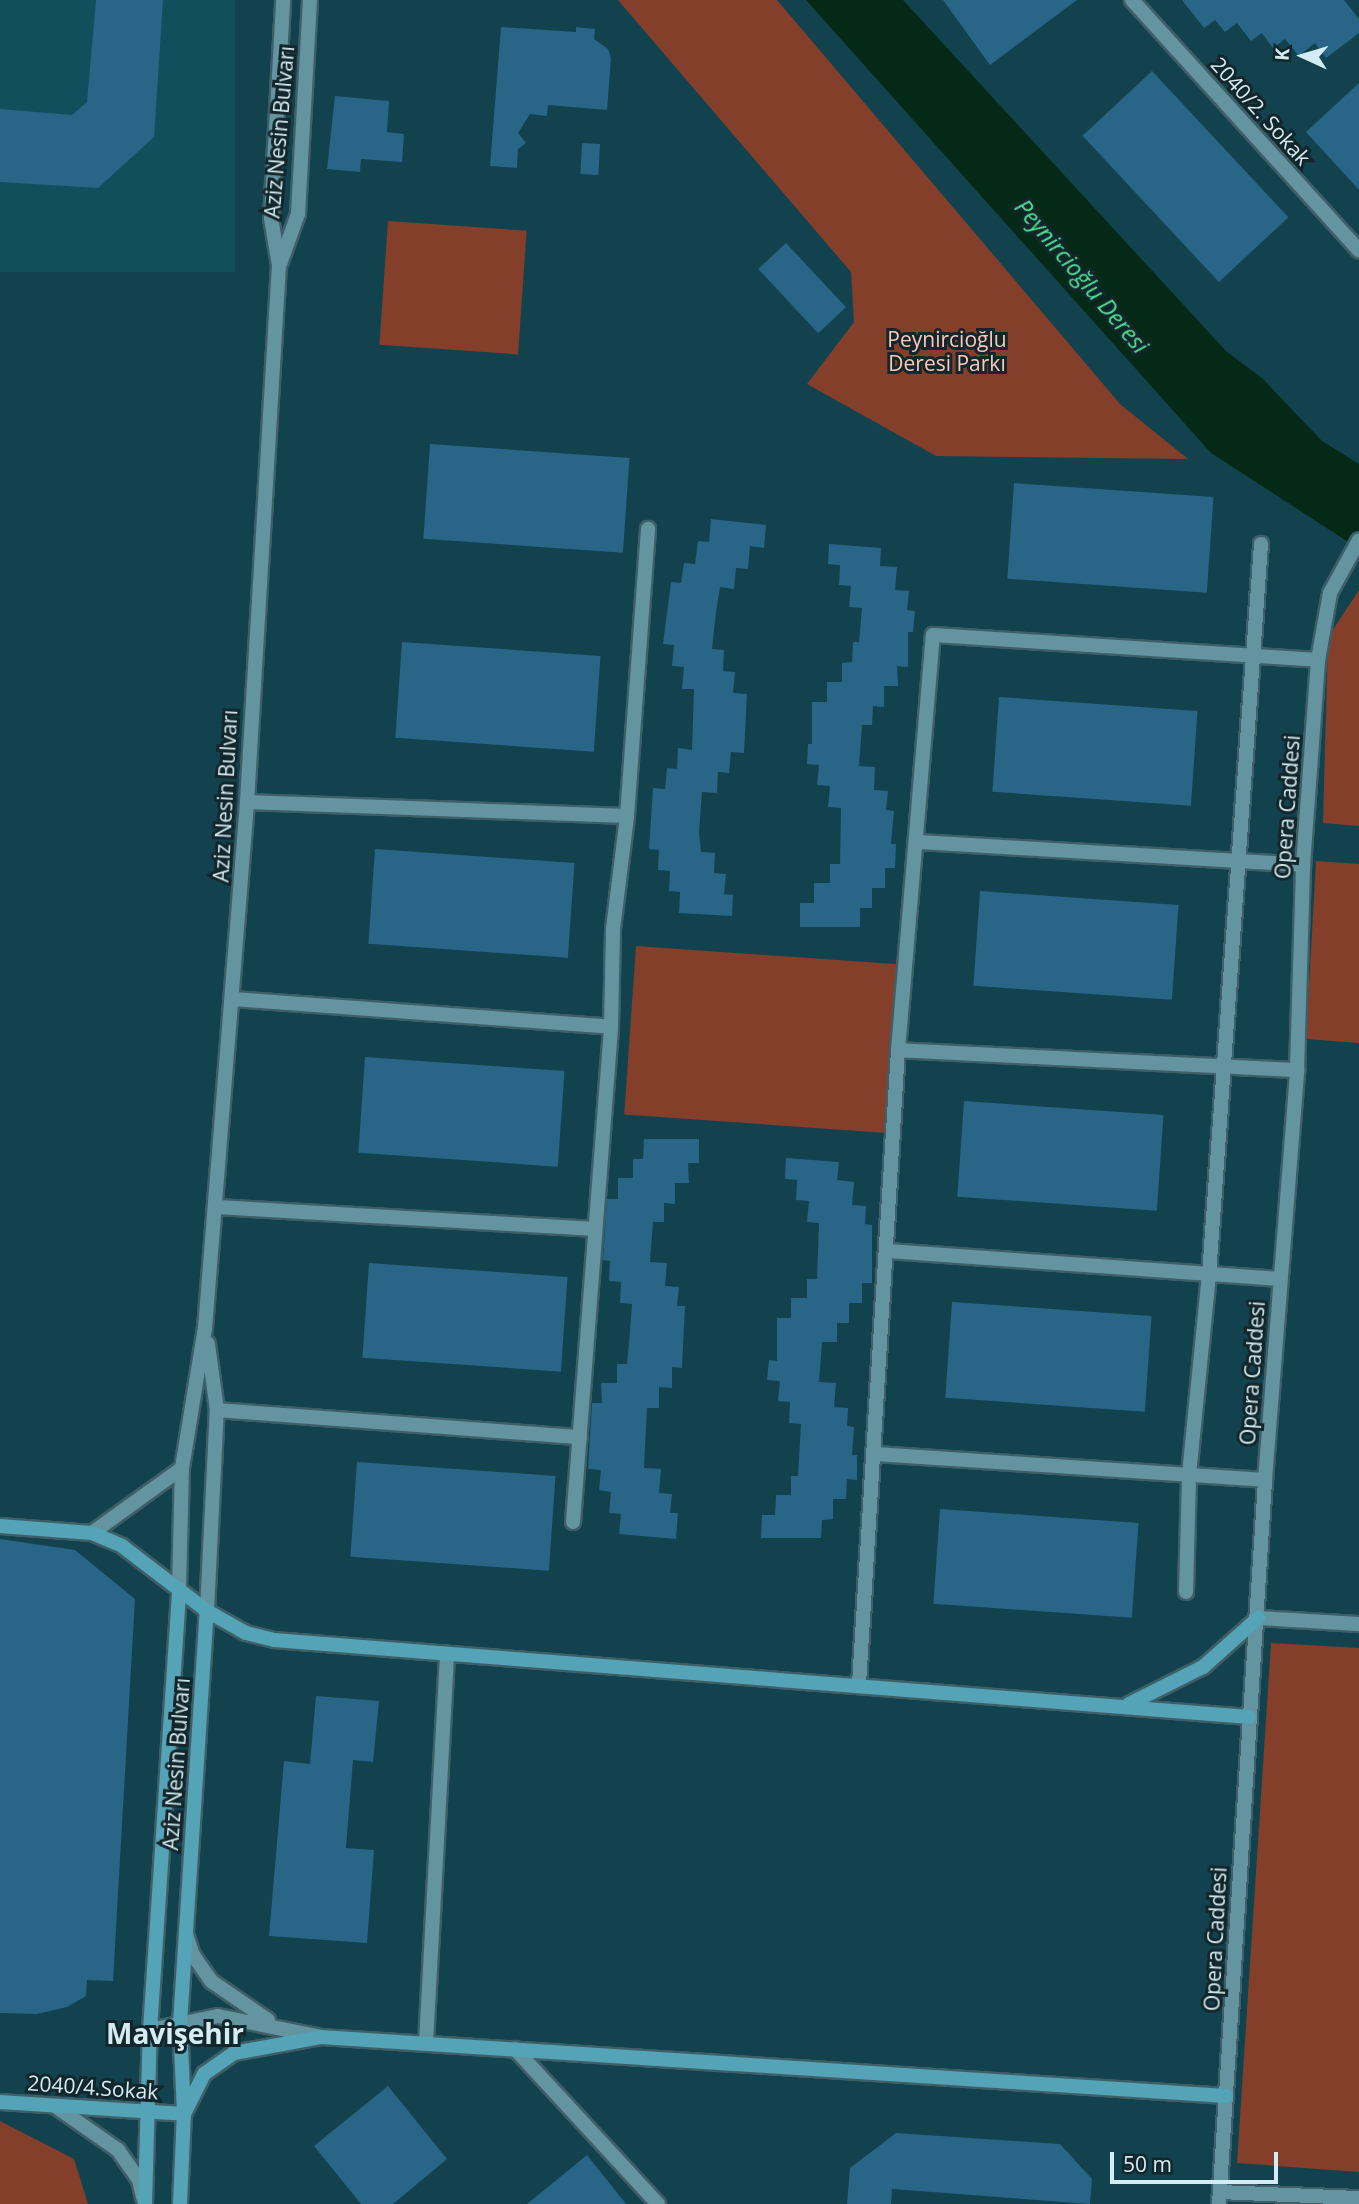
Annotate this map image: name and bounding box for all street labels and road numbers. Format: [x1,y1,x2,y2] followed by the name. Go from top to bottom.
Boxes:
[259,45,299,219] street label: Aziz Nesin Bulvarı
[1206,52,1316,170] street label: 2040/2. Sokak
[208,709,242,883] street label: Aziz Nesin Bulvarı
[1269,734,1305,880] street label: Opera Caddesi
[1234,1300,1270,1446] street label: Opera Caddesi
[157,1677,195,1851] street label: Aziz Nesin Bulvarı
[1199,1866,1231,2012] street label: Opera Caddesi
[27,2070,159,2104] street label: 2040/4.Sokak

